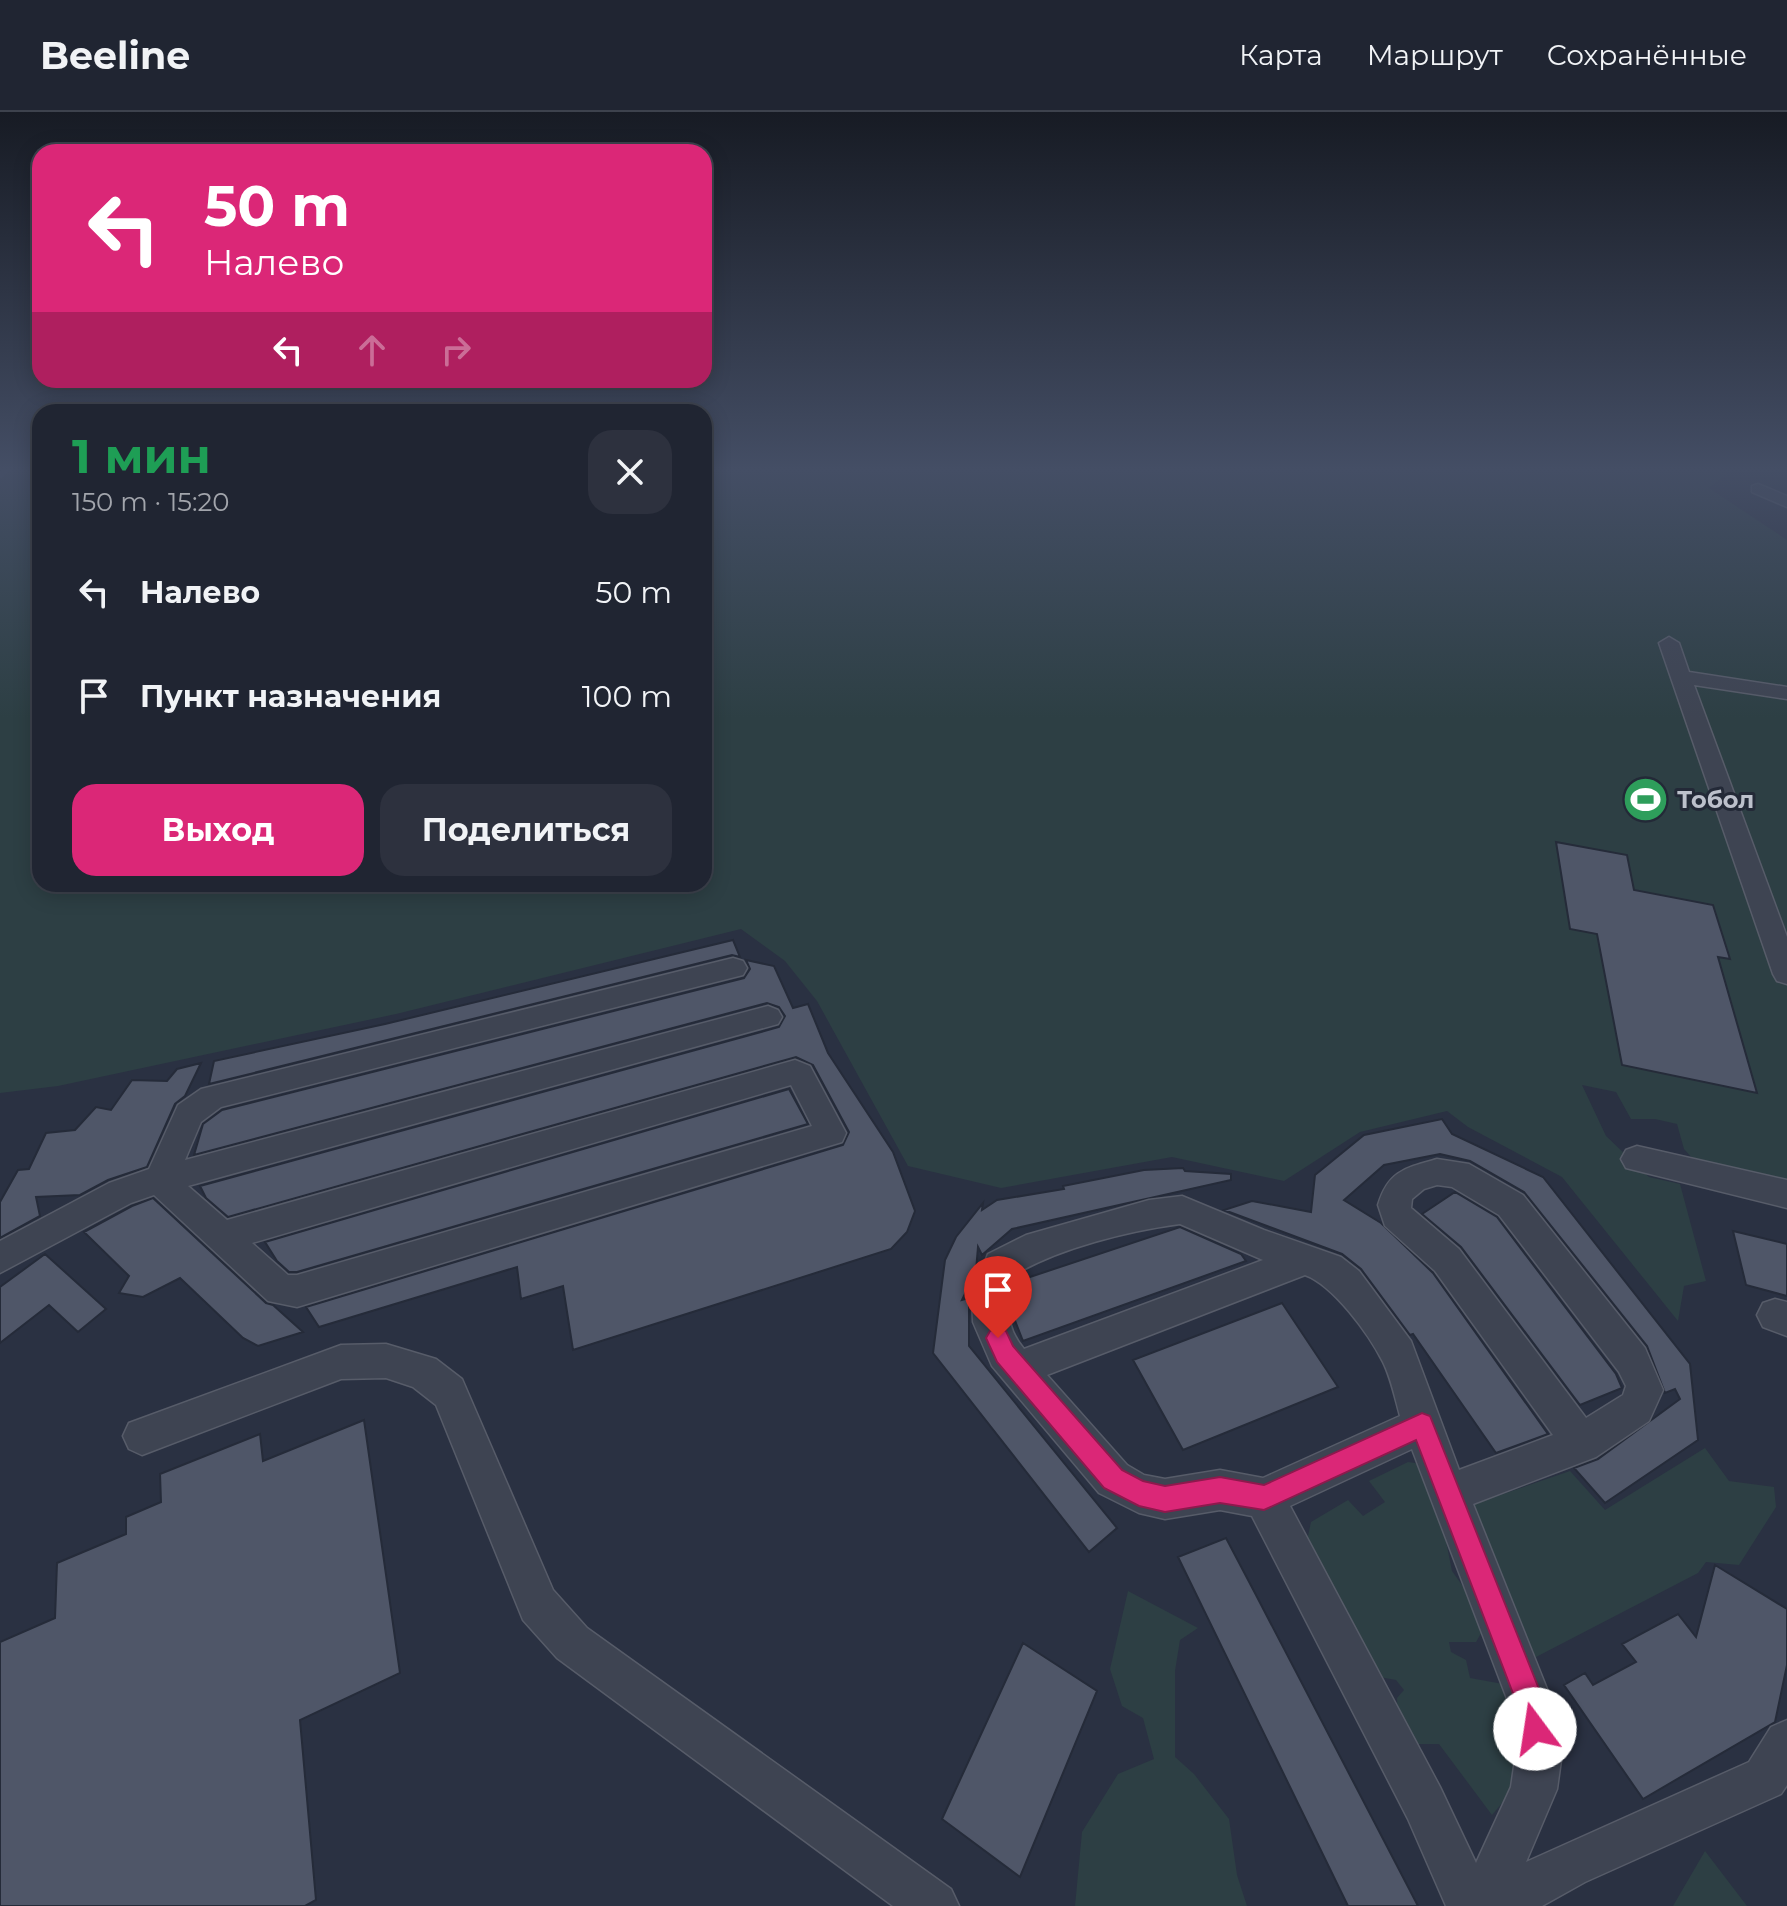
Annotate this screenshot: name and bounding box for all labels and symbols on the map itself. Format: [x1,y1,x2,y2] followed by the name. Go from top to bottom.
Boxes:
[1622,775,1670,823] sports icon: Тобол
[1677,785,1754,814] place label: Тобол
[964,1256,1032,1338] pin
[1493,1687,1577,1771] position arrow

